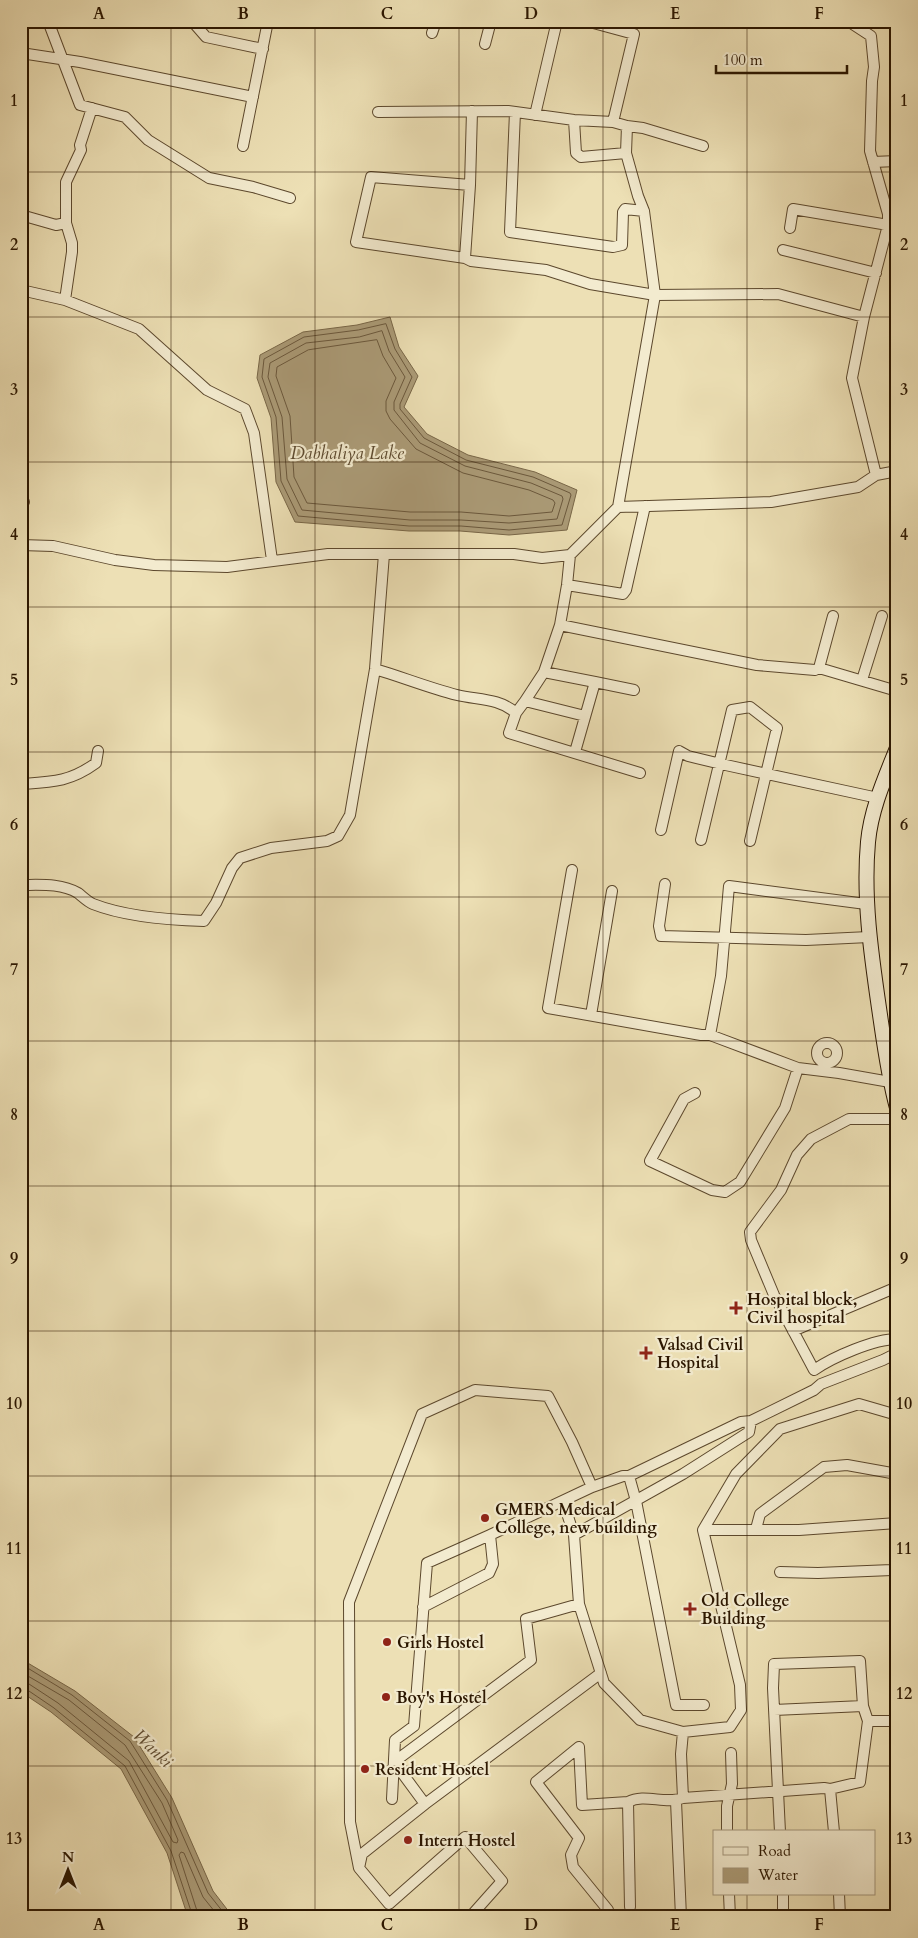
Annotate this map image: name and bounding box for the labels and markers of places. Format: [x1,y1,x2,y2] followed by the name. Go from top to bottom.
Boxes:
[747,1289,857,1329] place label: Hospital block, Civil hospital
[729,1301,743,1315] marker: Hospital block, Civil hospital
[657,1334,744,1374] place label: Valsad Civil Hospital
[639,1346,653,1360] marker: Valsad Civil Hospital
[495,1499,657,1539] place label: GMERS Medical College, new building
[479,1512,491,1524] marker: GMERS Medical College, new building
[701,1590,789,1630] place label: Old College Building
[683,1602,697,1616] marker: Old College Building
[397,1632,484,1654] place label: Girls Hostel
[381,1636,393,1648] marker: Girls Hostel
[396,1687,487,1709] place label: Boy's Hostel
[380,1691,392,1703] marker: Boy's Hostel
[375,1759,489,1781] place label: Resident Hostel
[359,1763,371,1775] marker: Resident Hostel
[418,1830,516,1852] place label: Intern Hostel
[402,1834,414,1846] marker: Intern Hostel

